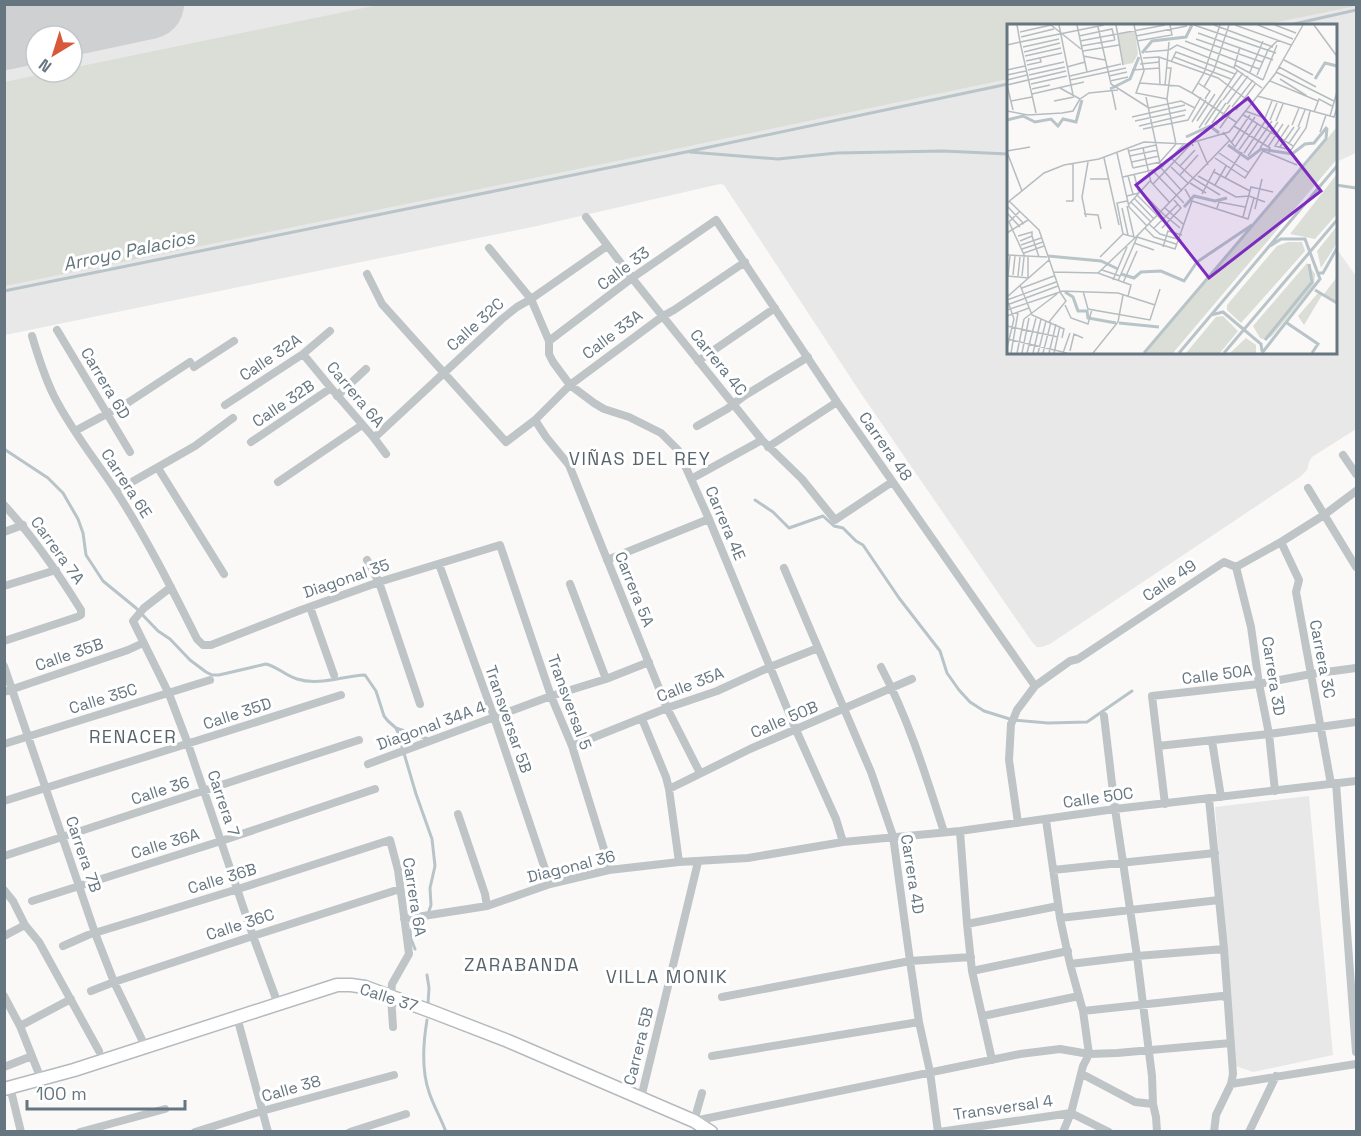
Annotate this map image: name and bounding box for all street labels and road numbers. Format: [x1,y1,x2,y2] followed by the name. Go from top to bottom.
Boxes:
[593,242,654,295] street label: Calle 33
[442,293,509,356] street label: Calle 32C
[578,305,647,364] street label: Calle 33A
[685,325,752,400] street label: Carrera 4C
[235,329,305,386] street label: Calle 32A
[76,343,135,423] street label: Carrera 6D
[322,357,389,432] street label: Carrera 6A
[248,375,318,432] street label: Calle 32B
[854,408,917,485] street label: Carrera 48
[96,445,157,522] street label: Carrera 6E
[700,483,751,564] street label: Carrera 4E
[26,512,89,588] street label: Carrera 7A
[610,548,659,630] street label: Carrera 5A
[300,554,392,603] street label: Diagonal 35
[1138,555,1200,606] street label: Calle 49
[1305,618,1340,700] street label: Carrera 3C
[32,633,106,676] street label: Calle 35B
[1257,635,1290,717] street label: Carrera 3D
[543,652,596,753] street label: Transversal 5
[1181,660,1253,689] street label: Calle 50A
[480,662,537,776] street label: Transversar 5B
[654,662,727,707] street label: Calle 35A
[66,678,140,719] street label: Calle 35C
[200,693,274,734] street label: Calle 35D
[374,696,488,755] street label: Diagonal 34A 4
[747,696,821,743] street label: Calle 50B
[202,767,245,839] street label: Carrera 7
[128,771,192,810] street label: Calle 36
[1061,782,1135,813] street label: Calle 50C
[61,813,106,895] street label: Carrera 7B
[128,823,202,864] street label: Calle 36A
[896,833,929,915] street label: Carrera 4D
[525,845,617,888] street label: Diagonal 36
[398,856,431,938] street label: Carrera 6A
[185,858,259,899] street label: Calle 36B
[203,904,277,945] street label: Calle 36C
[357,978,420,1017] street label: Calle 37
[619,1005,658,1087] street label: Carrera 5B
[259,1070,323,1107] street label: Calle 38
[952,1090,1054,1125] street label: Transversal 4

